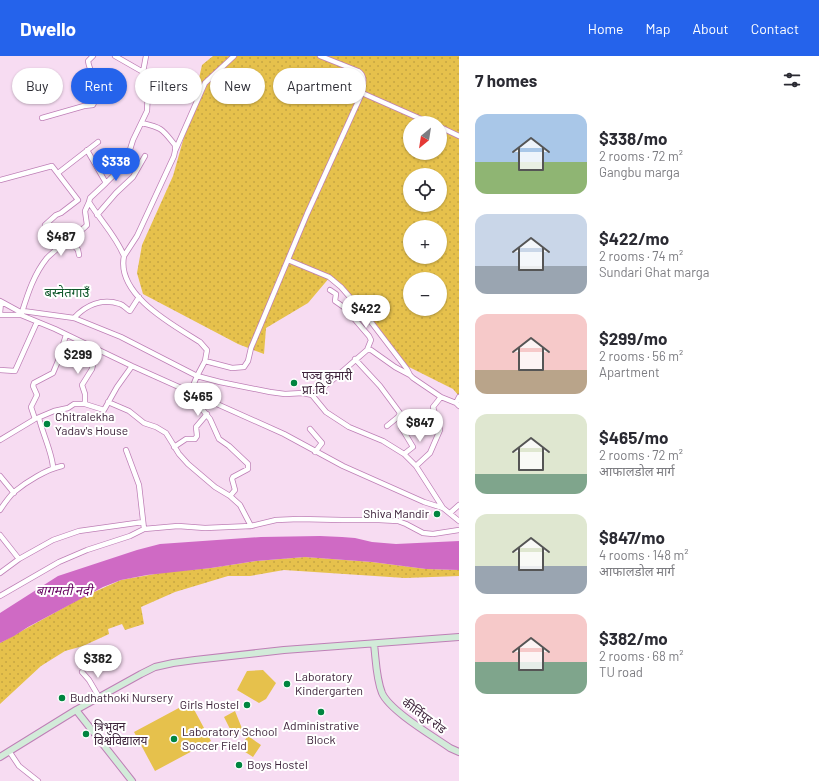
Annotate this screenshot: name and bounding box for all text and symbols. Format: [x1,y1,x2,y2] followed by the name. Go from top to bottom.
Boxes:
[20,17,76,40] text: Dwello
[588,20,624,37] text: Home
[646,20,670,37] text: Map
[692,20,729,37] text: About
[751,20,799,37] text: Contact
[12,68,63,104] chip: Buy
[71,68,127,104] chip: Rent
[135,68,202,104] chip: Filters
[210,68,265,104] chip: New
[273,68,366,104] chip: Apartment
[781,69,803,91] icon: filters
[475,70,537,90] text: 7 homes
[403,116,447,160] north arrow
[403,116,447,316] map controls
[599,128,667,148] text: $338/mo
[507,130,555,178] icon: home
[92,148,140,182] pin: $338
[599,148,683,164] text: 2 rooms · 72 m²
[102,153,130,169] text: $338
[599,164,680,180] text: Gangbu marga
[403,168,447,212] button: locate
[403,220,447,264] button: +
[37,223,85,257] pin: $487
[47,228,75,244] text: $487
[599,228,669,248] text: $422/mo
[507,230,555,278] icon: home
[599,248,683,264] text: 2 rooms · 74 m²
[599,264,709,280] text: Sundari Ghat marga
[403,272,447,316] button: −
[45,284,90,300] district label: बस्नेतगाउँ
[342,295,390,329] pin: $422
[351,300,381,316] text: $422
[599,328,667,348] text: $299/mo
[507,330,555,378] icon: home
[54,341,102,375] pin: $299
[64,346,92,362] text: $299
[599,348,683,364] text: 2 rooms · 56 m²
[599,364,660,380] text: Apartment
[302,368,353,396] place label: पञ्च कुमारी प्रा.वि.
[289,378,299,388] marker: पञ्च कुमारी प्रा.वि.
[174,383,222,417] pin: $465
[183,388,213,404] text: $465
[55,409,128,437] place label: Chitralekha Yadav's House
[396,409,444,443] pin: $847
[406,414,434,430] text: $847
[42,419,52,429] marker: Chitralekha Yadav's House
[599,427,668,447] text: $465/mo
[507,430,555,478] icon: home
[599,447,683,463] text: 2 rooms · 72 m²
[599,463,675,479] text: आफालडोल मार्ग
[363,506,430,520] place label: Shiva Mandir
[432,509,442,519] marker: Shiva Mandir
[599,527,665,547] text: $847/mo
[507,530,555,578] icon: home
[599,547,689,563] text: 4 rooms · 148 m²
[599,563,675,579] text: आफालडोल मार्ग
[36,582,95,598] water label: बागमती नदी
[599,628,668,648] text: $382/mo
[507,630,555,678] icon: home
[74,645,122,679] pin: $382
[599,648,683,664] text: 2 rooms · 68 m²
[84,650,112,666] text: $382
[599,664,643,680] text: TU road
[295,669,363,697] place label: Laboratory Kindergarten
[282,679,292,689] marker: Laboratory Kindergarten
[70,690,173,704] place label: Budhathoki Nursery
[57,693,67,703] marker: Budhathoki Nursery
[399,695,450,738] street label: कीर्तिपुर रोड
[180,697,239,711] place label: Girls Hostel
[242,700,252,710] marker: Girls Hostel
[316,707,326,717] marker: Administrative Block
[283,718,359,746] place label: Administrative Block
[94,719,149,747] place label: त्रिभुवन विश्वविद्यालय
[182,724,277,752] place label: Laboratory School Soccer Field
[81,729,91,739] marker: त्रिभुवन विश्वविद्यालय
[169,734,179,744] marker: Laboratory School Soccer Field
[247,757,308,771] place label: Boys Hostel
[234,760,244,770] marker: Boys Hostel

